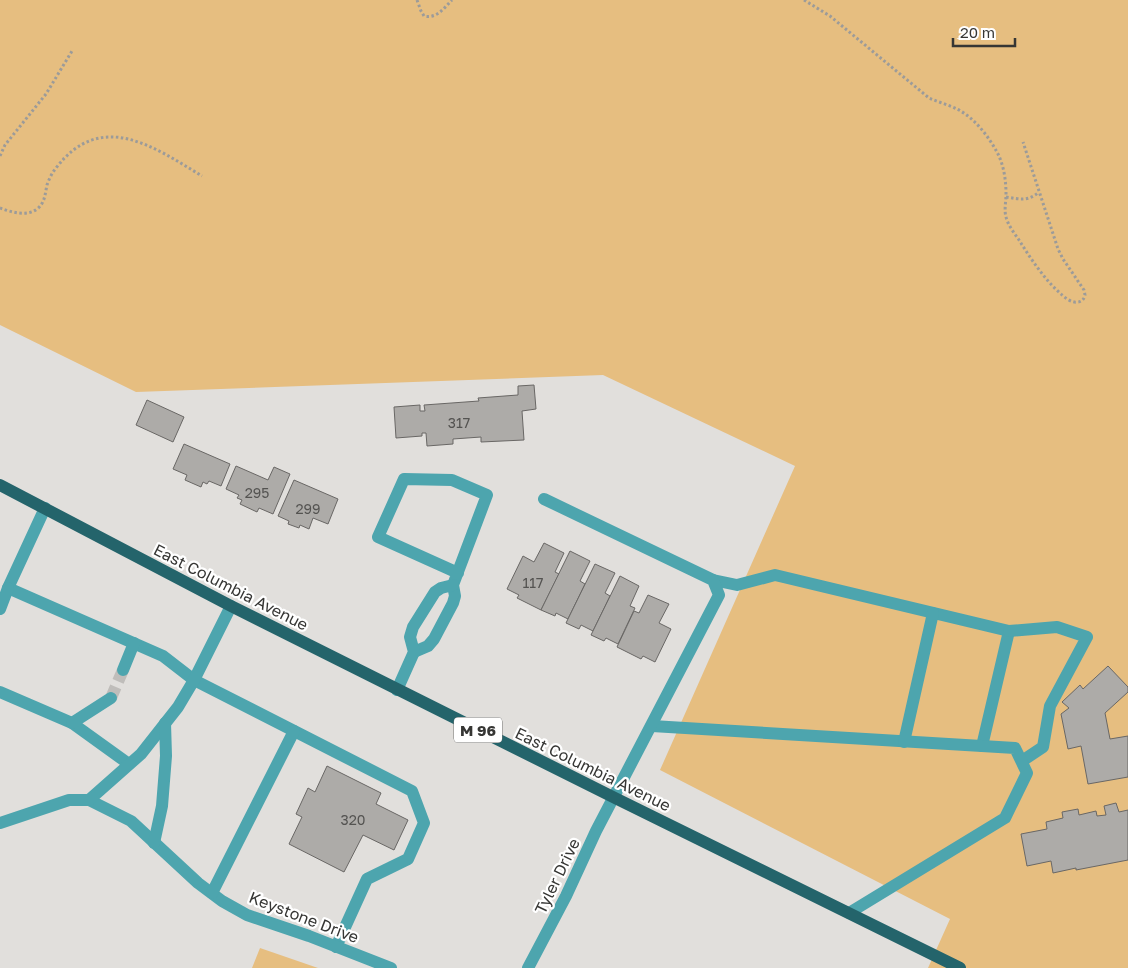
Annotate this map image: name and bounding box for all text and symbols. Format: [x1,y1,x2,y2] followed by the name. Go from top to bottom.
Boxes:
[953,15,1016,47] scale bar
[960,23,995,41] text: 20 m
[448,414,470,431] house number: 317
[245,484,269,501] house number: 295
[295,500,321,517] house number: 299
[150,539,312,635] street label: East Columbia Avenue
[523,574,544,591] house number: 117
[454,718,502,742] road number: M 96
[512,723,674,815] street label: East Columbia Avenue
[341,811,366,828] house number: 320
[530,835,584,917] street label: Tyler Drive
[246,887,362,947] street label: Keystone Drive

